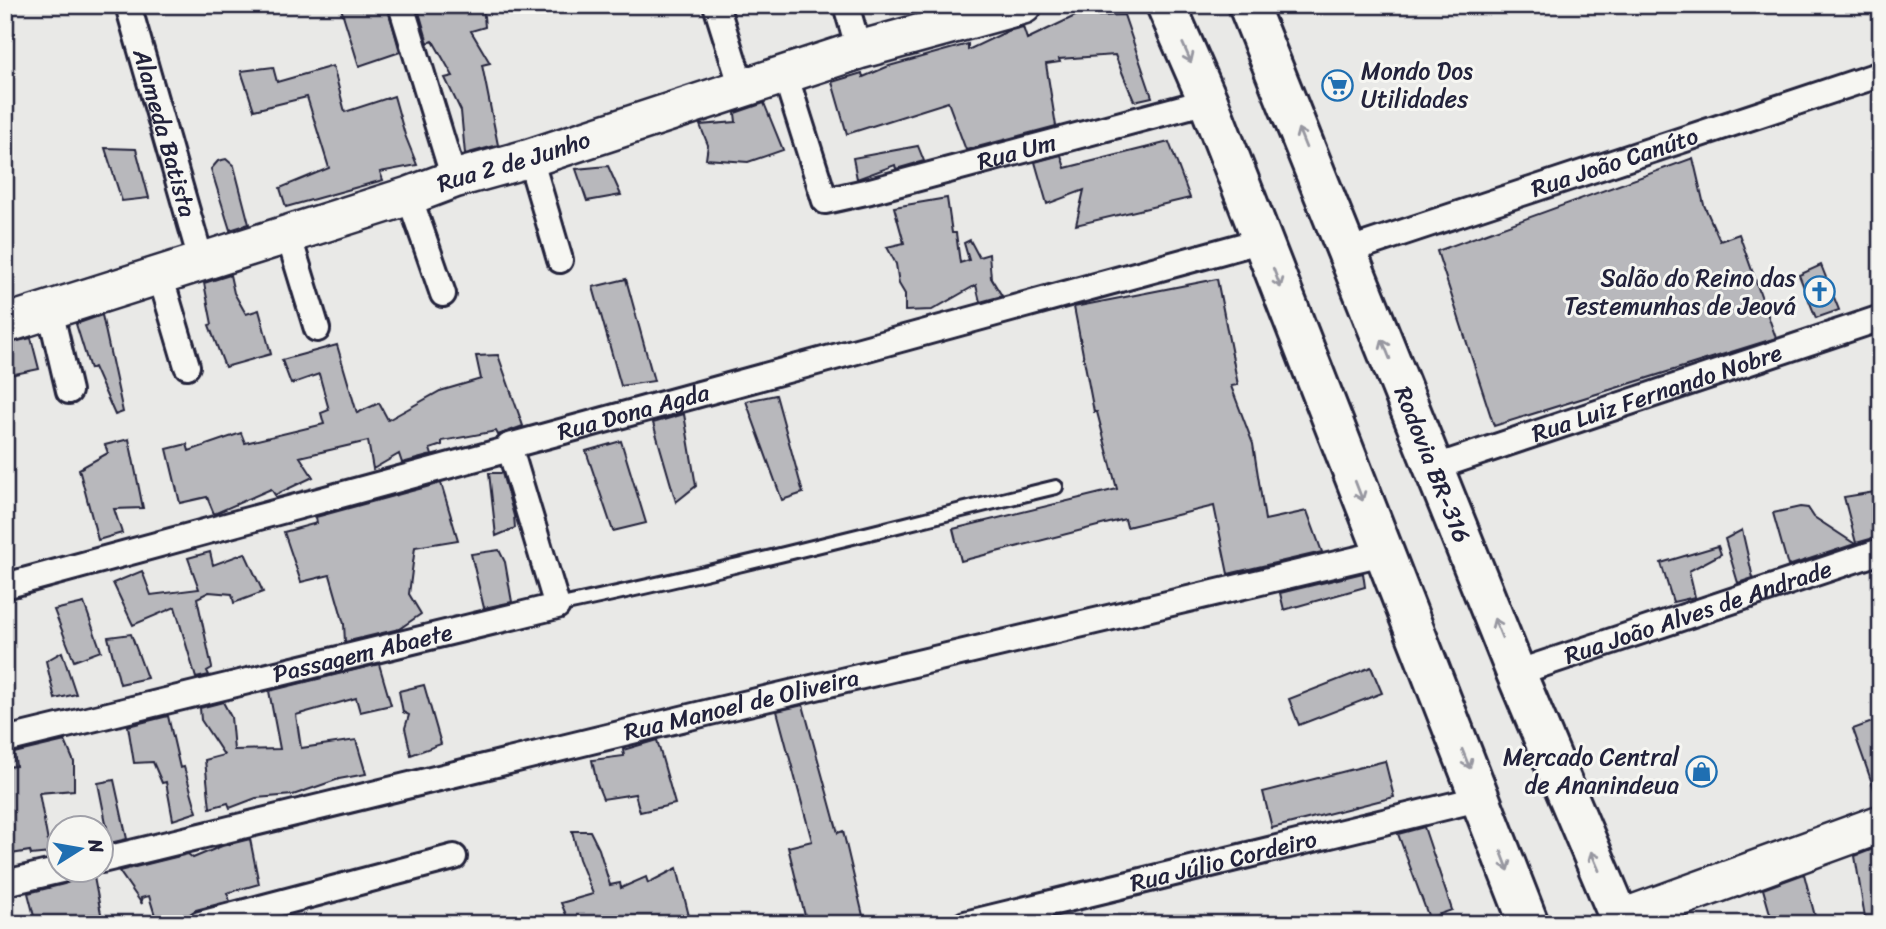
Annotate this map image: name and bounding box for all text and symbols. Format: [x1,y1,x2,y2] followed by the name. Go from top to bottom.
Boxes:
[1181,42,1194,63] one-way arrow
[120,43,209,222] street label: Alameda Batista
[1361,50,1473,120] place label: Mondo Dos Utilidades
[1321,68,1355,102] supermarket icon: Mondo Dos Utilidades
[1525,115,1704,210] street label: Rua João Canúto
[431,119,596,205] street label: Rua 2 de Junho
[973,121,1061,183] street label: Rua Um
[1294,127,1307,149] one-way arrow
[1564,257,1796,327] place label: Salão do Reino das Testemunhas de Jeová
[1272,267,1285,289] one-way arrow
[1802,275,1836,309] church icon: Salão do Reino das Testemunhas de Jeová
[1526,332,1788,455] street label: Rua Luiz Fernando Nobre
[1378,339,1391,360] one-way arrow
[553,371,715,453] street label: Rua Dona Agda
[1382,380,1483,549] street label: Rodovia BR-316
[1354,479,1366,501] one-way arrow
[1558,548,1838,676] street label: Rua João Alves de Andrade
[269,611,457,695] street label: Passagem Abaete
[1491,618,1504,640] one-way arrow
[620,656,863,753] street label: Rua Manoel de Oliveira
[1503,736,1680,806] place label: Mercado Central de Ananindeua
[1460,748,1473,769] one-way arrow
[1685,754,1719,788] shop icon: Mercado Central de Ananindeua
[46,814,116,884] north arrow
[1126,818,1321,904] street label: Rua Júlio Cordeiro
[79,835,114,856] text: N
[1500,849,1513,871] one-way arrow
[1588,851,1601,872] one-way arrow

